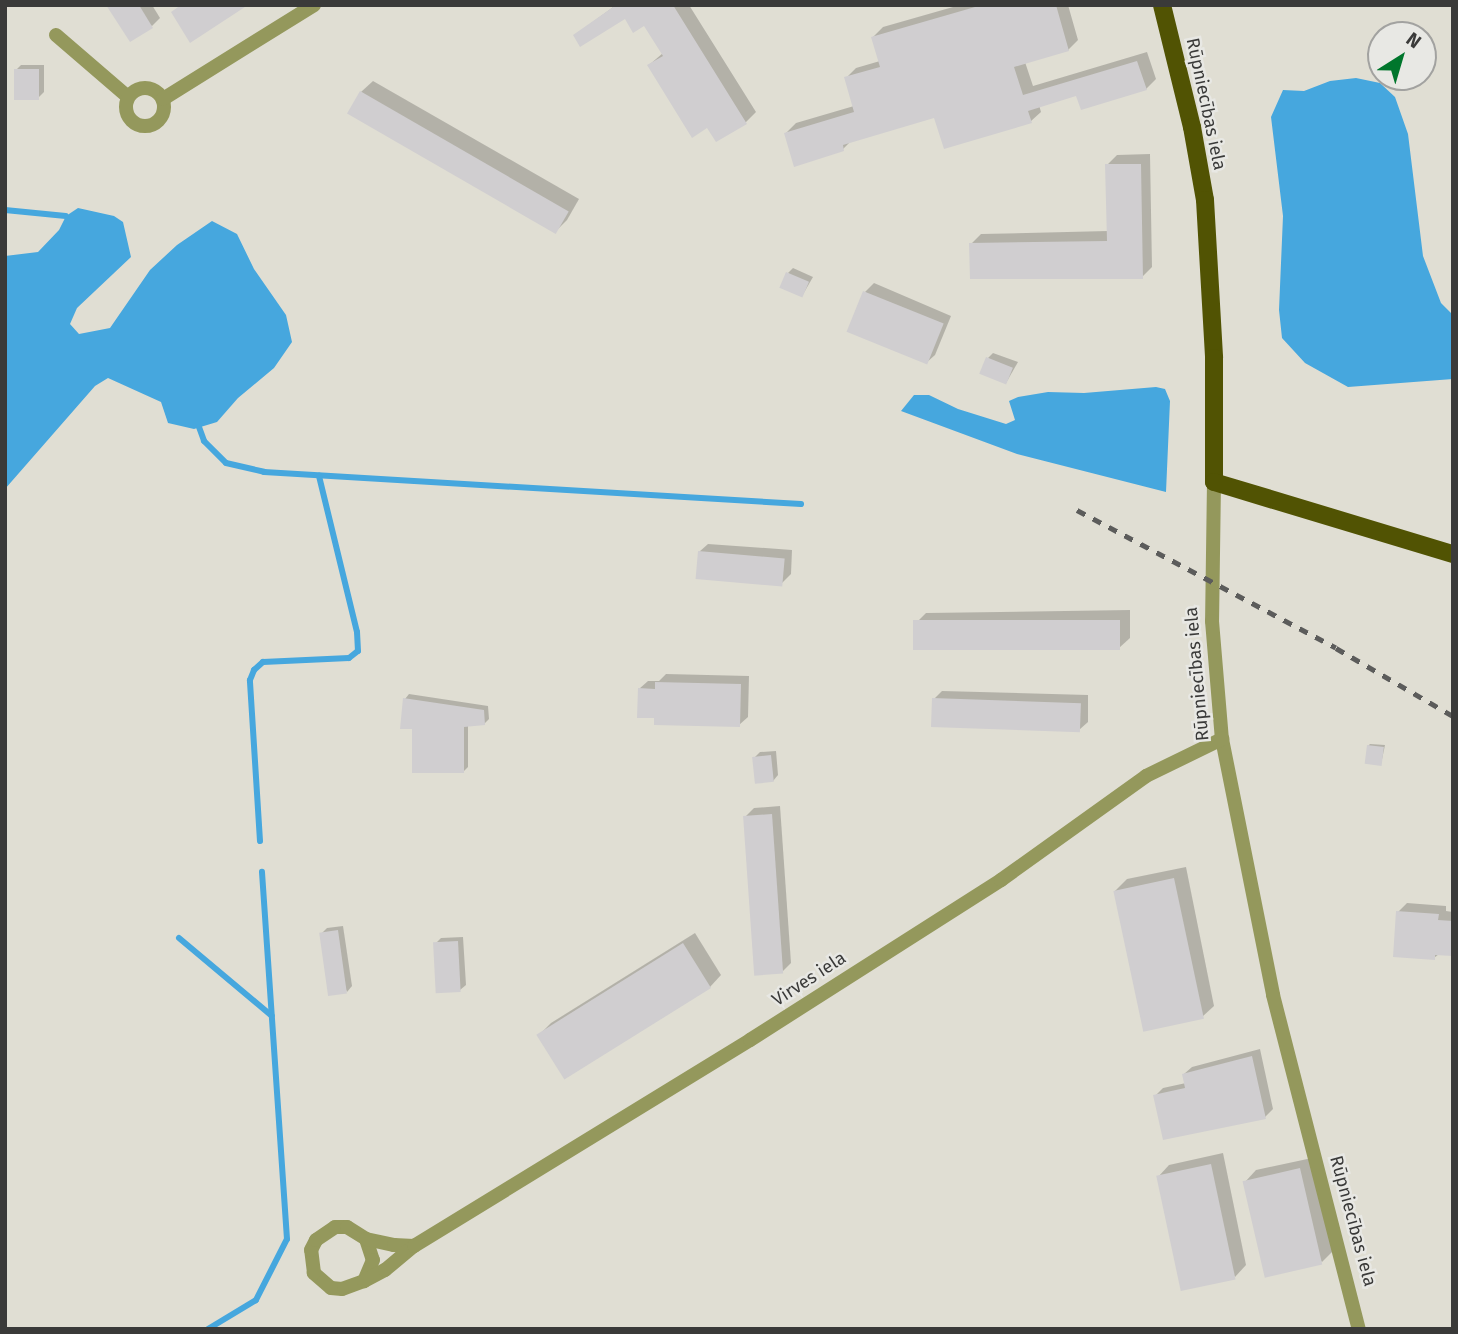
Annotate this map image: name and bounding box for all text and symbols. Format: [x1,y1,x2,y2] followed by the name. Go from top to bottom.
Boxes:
[1367,21,1437,91] north arrow
[1402,27,1426,53] text: N
[1181,36,1231,172] street label: Rūpniecības iela
[1180,606,1214,742] street label: Rūpniecības iela
[768,947,850,1011] street label: Virves iela
[1325,1153,1381,1289] street label: Rūpniecības iela

